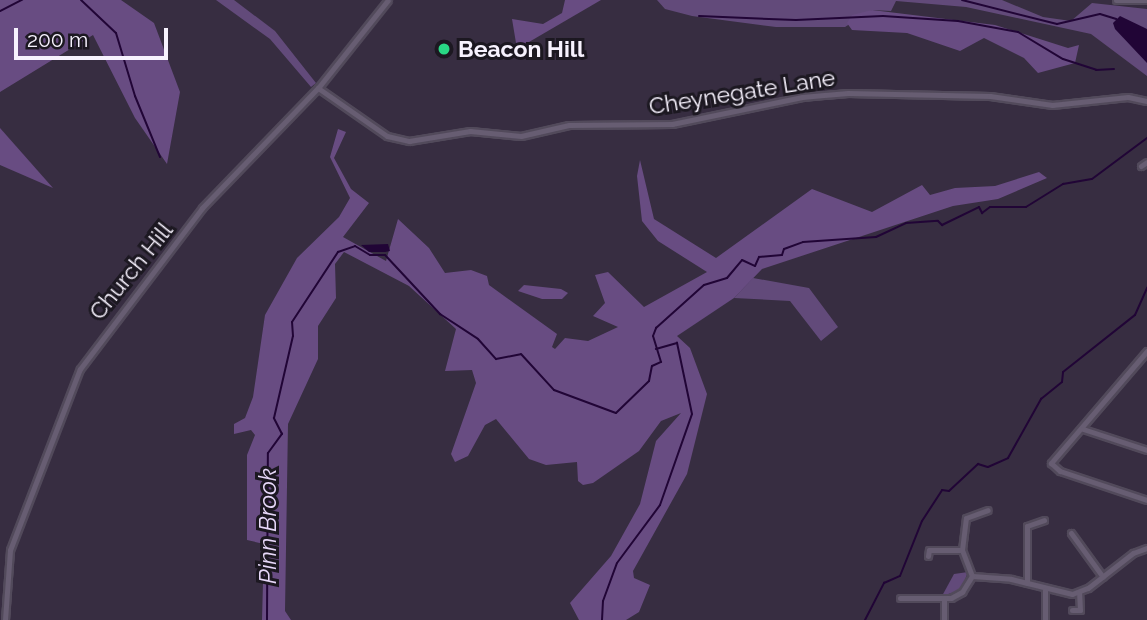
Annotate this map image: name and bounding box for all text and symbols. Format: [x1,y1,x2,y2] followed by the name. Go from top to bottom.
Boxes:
[18,14,172,58] scale bar
[27,27,88,52] text: 200 m
[458,35,584,63] place label: Beacon Hill
[436,41,452,57] marker: Beacon Hill
[647,64,837,120] street label: Cheynegate Lane
[83,217,179,325] street label: Church Hill
[254,468,282,584] water label: Pinn Brook

